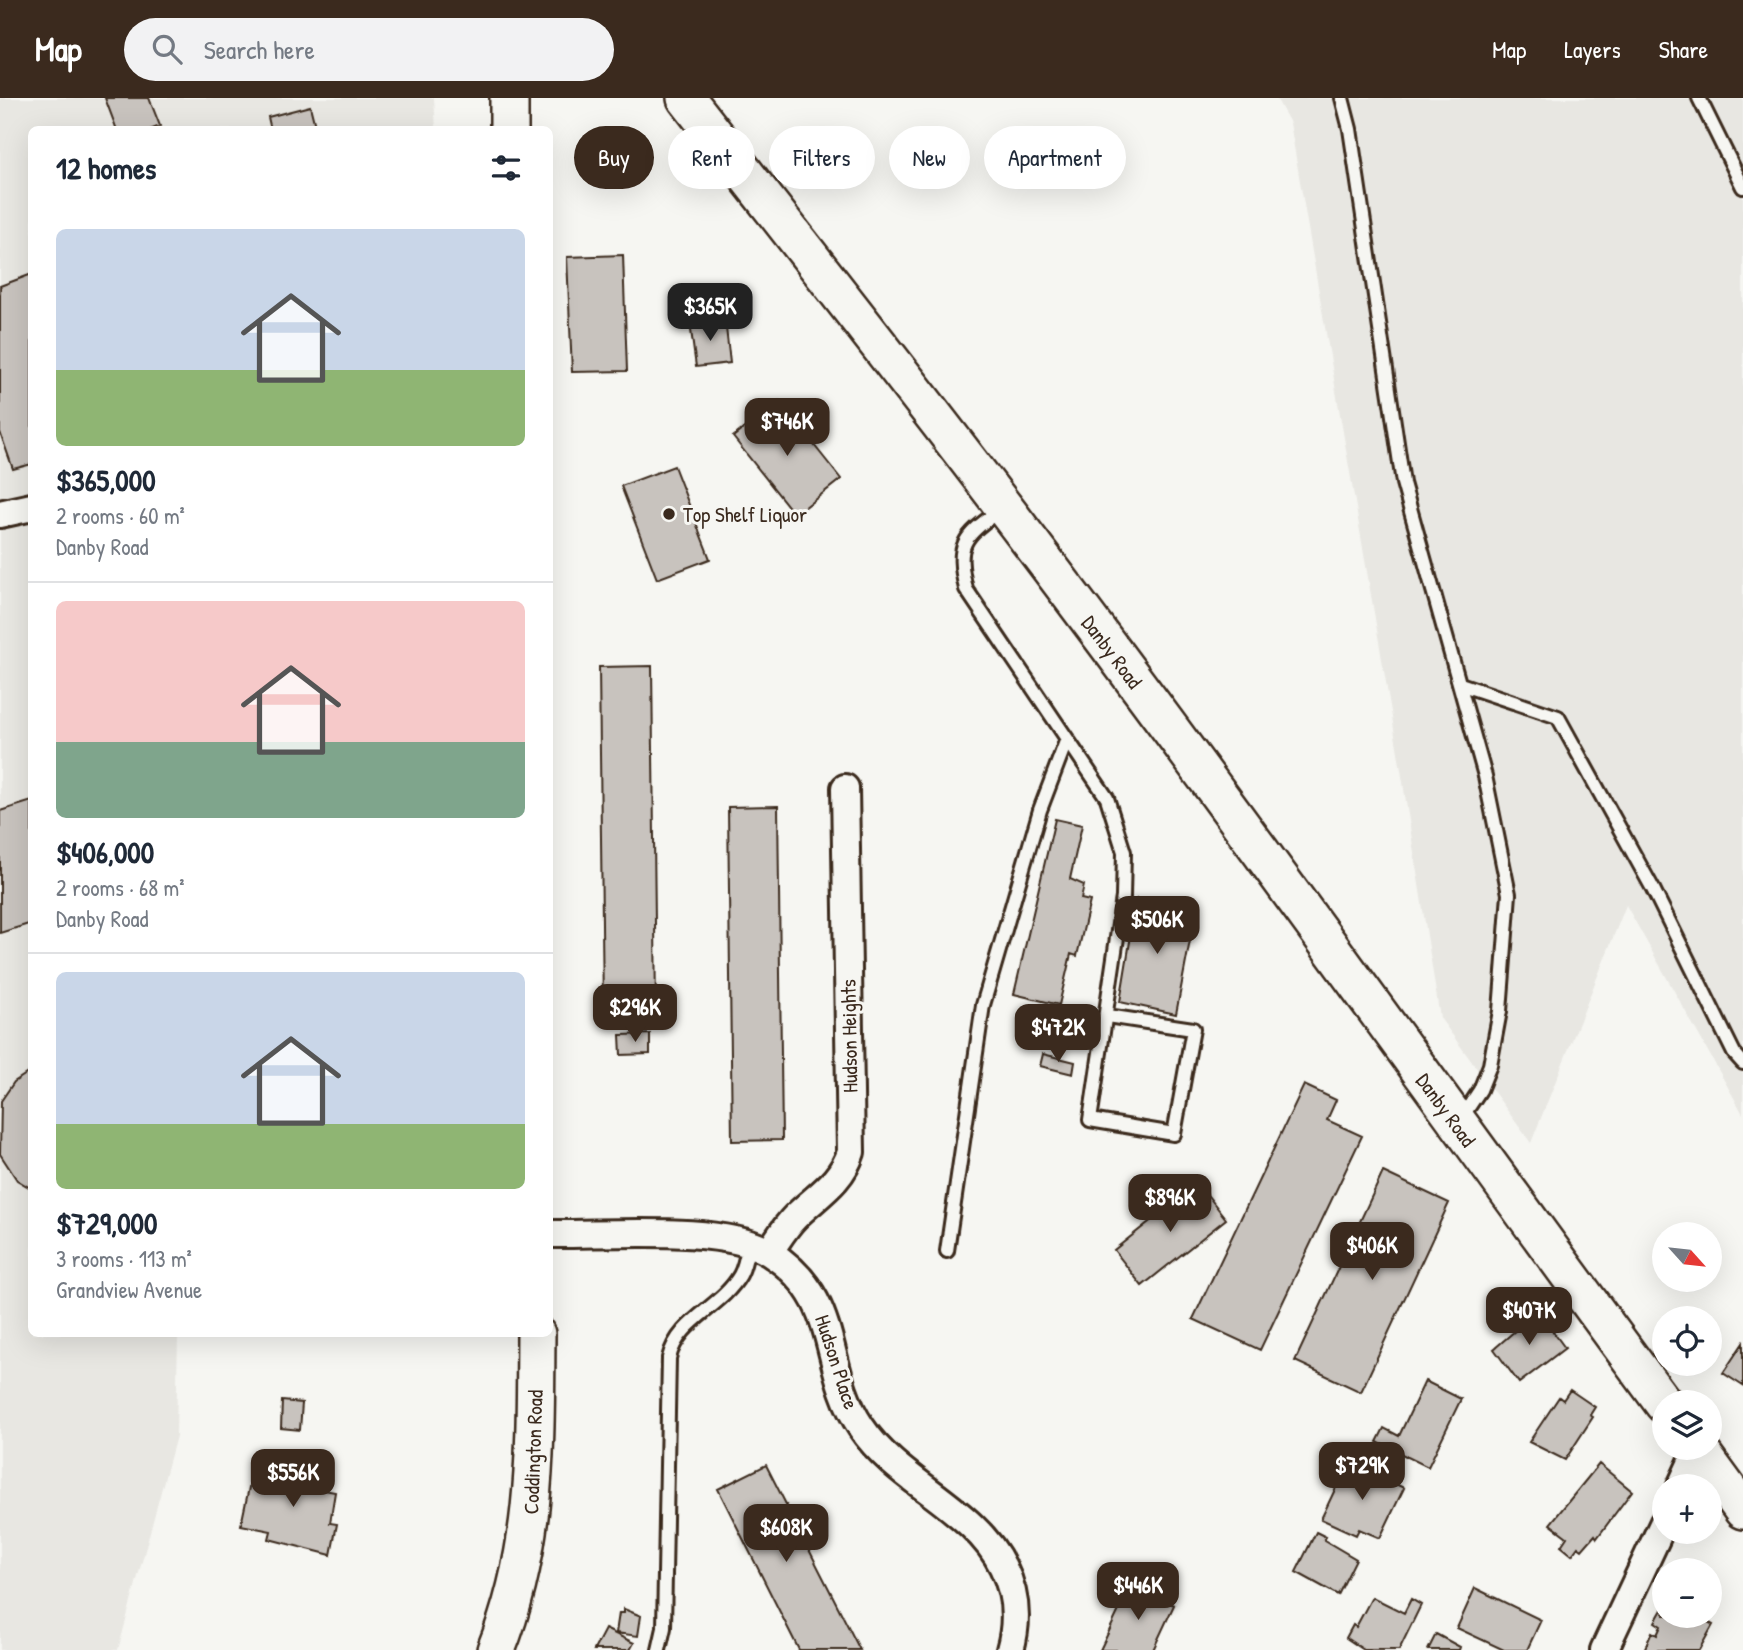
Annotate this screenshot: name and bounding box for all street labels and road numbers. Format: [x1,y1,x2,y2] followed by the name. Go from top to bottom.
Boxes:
[1075,610,1149,694] street label: Danby Road
[834,979,864,1093] street label: Hudson Heights
[1409,1067,1483,1153] street label: Danby Road
[808,1311,866,1413] street label: Hudson Place
[516,1389,550,1515] street label: Coddington Road

